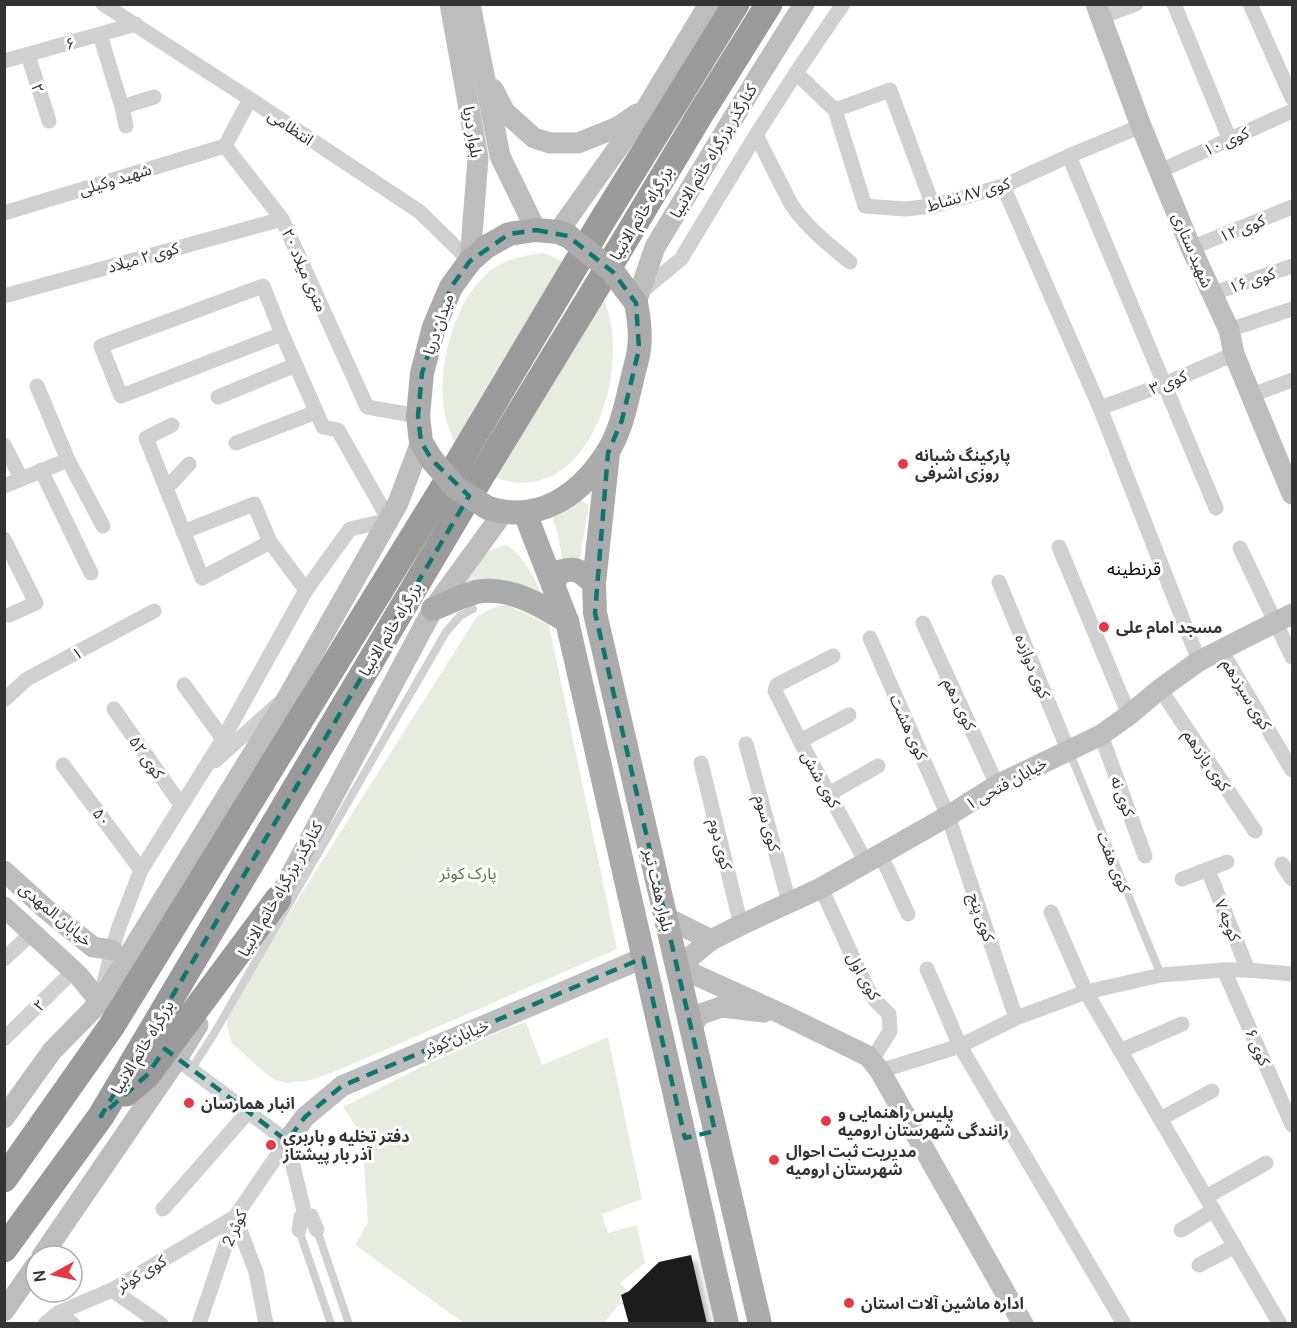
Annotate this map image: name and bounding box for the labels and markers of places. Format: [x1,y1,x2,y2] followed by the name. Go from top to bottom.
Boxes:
[915,444,1011,484] place label: پارکینگ شبانه روزی اشرفی
[896,457,910,471] marker: پارکینگ شبانه روزی اشرفی
[1116,616,1222,639] place label: مسجد امام علی
[1097,620,1111,634] marker: مسجد امام علی
[201,1092,295,1114] place label: انبار همارسان
[182,1096,196,1110] marker: انبار همارسان
[838,1101,1009,1141] place label: پلیس راهنمایی و رانندگی شهرستان ارومیه
[819,1114,833,1128] marker: پلیس راهنمایی و رانندگی شهرستان ارومیه
[282,1125,409,1165] place label: دفتر تخلیه و باربری آذر بار پیشتاز
[264,1138,278,1152] marker: دفتر تخلیه و باربری آذر بار پیشتاز
[786,1140,917,1180] place label: مدیریت ثبت احوال شهرستان ارومیه
[767,1153,781,1167] marker: مدیریت ثبت احوال شهرستان ارومیه
[861,1292,1024,1314] place label: اداره ماشین آلات استان
[842,1296,856,1310] marker: اداره ماشین آلات استان

